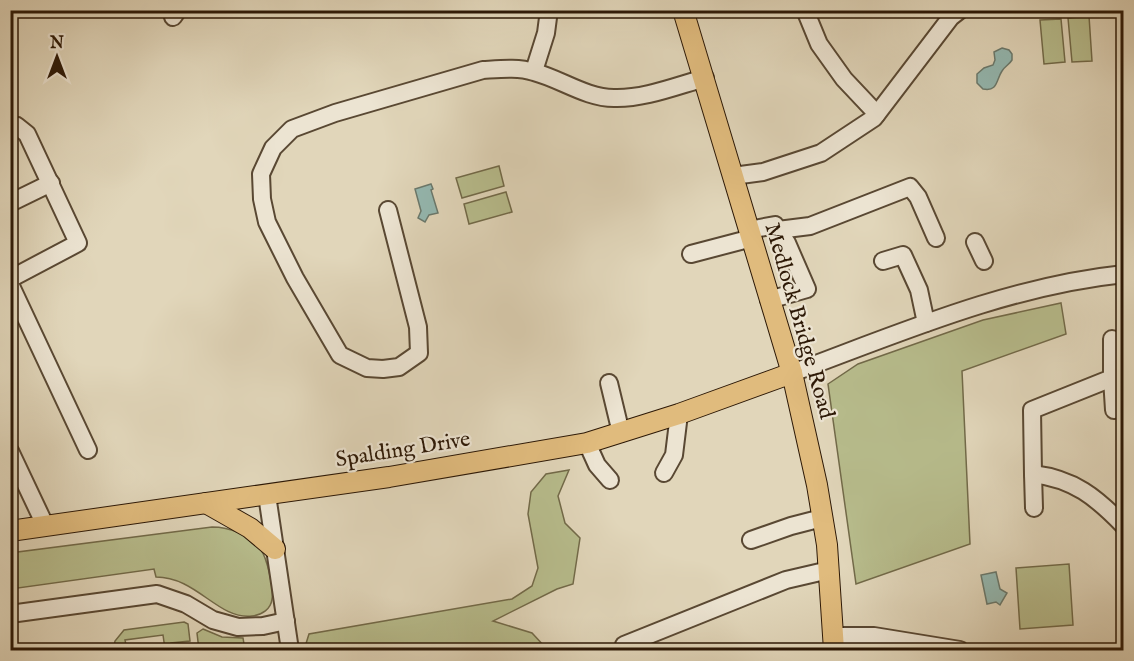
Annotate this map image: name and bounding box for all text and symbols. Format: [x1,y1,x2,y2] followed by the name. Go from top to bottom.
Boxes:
[27,27,87,87] north arrow
[49,34,64,54] text: N
[758,220,840,423] street label: Medlock Bridge Road
[334,426,472,474] street label: Spalding Drive

